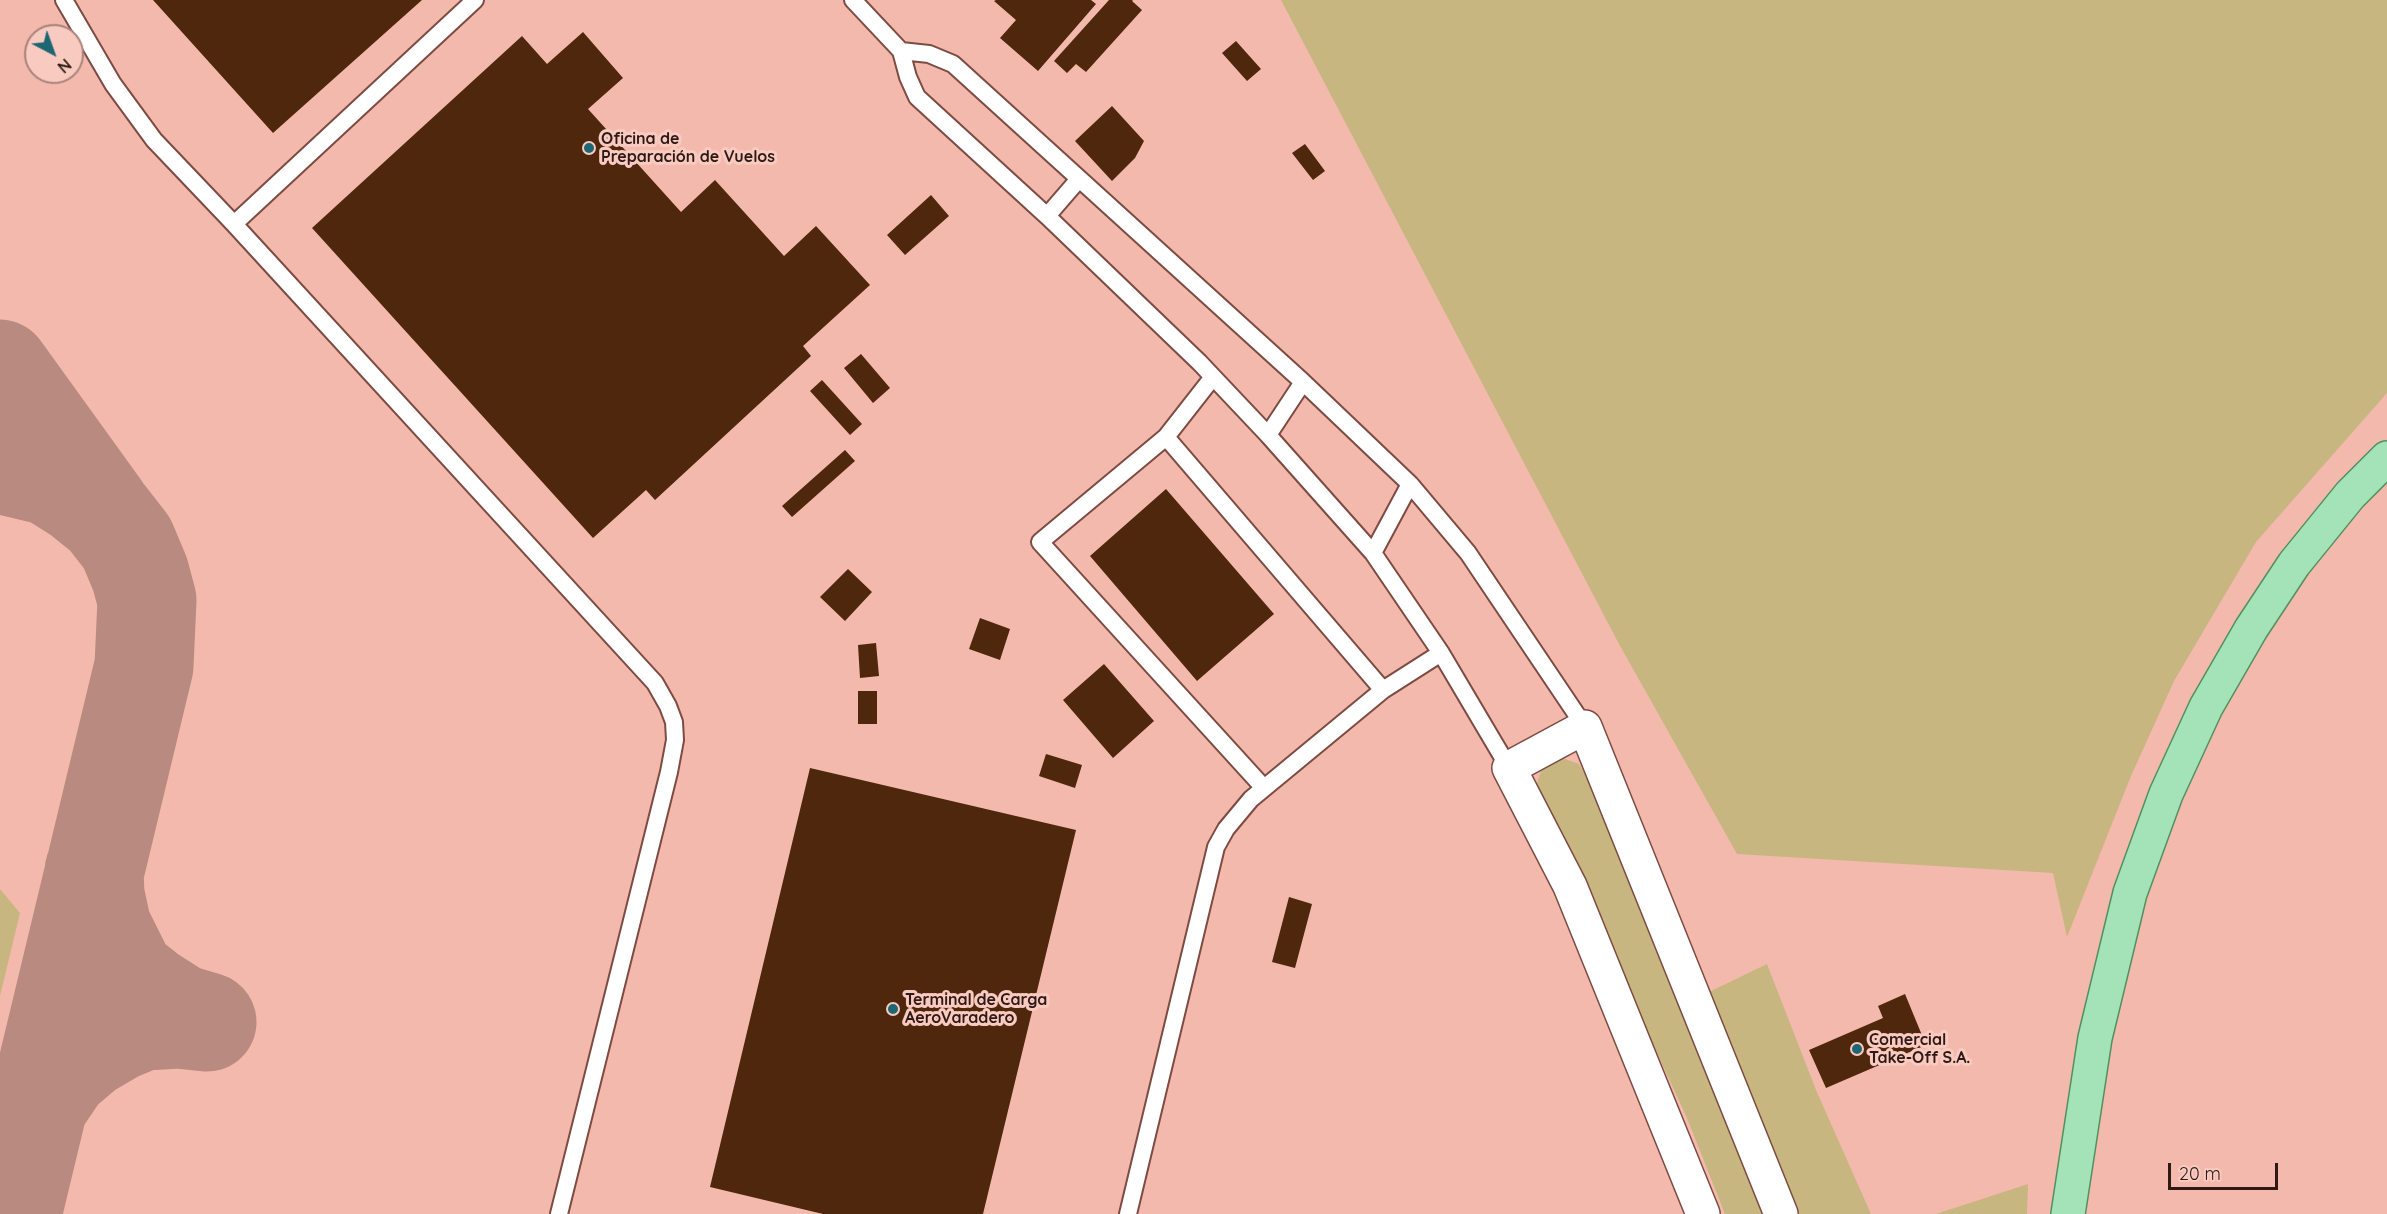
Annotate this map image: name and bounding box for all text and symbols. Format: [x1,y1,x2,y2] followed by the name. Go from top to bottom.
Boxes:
[24,24,84,84] north arrow
[54,55,76,77] text: N
[601,129,775,167] place label: Oficina de Preparación de Vuelos
[582,141,596,155] marker: Oficina de Preparación de Vuelos
[905,990,1047,1028] place label: Terminal de Carga AeroVaradero
[886,1002,900,1016] marker: Terminal de Carga AeroVaradero
[1869,1030,1970,1068] place label: Comercial Take-Off S.A.
[1850,1042,1864,1056] marker: Comercial Take-Off S.A.
[2171,1151,2280,1189] scale bar
[2179,1162,2221,1185] text: 20 m

